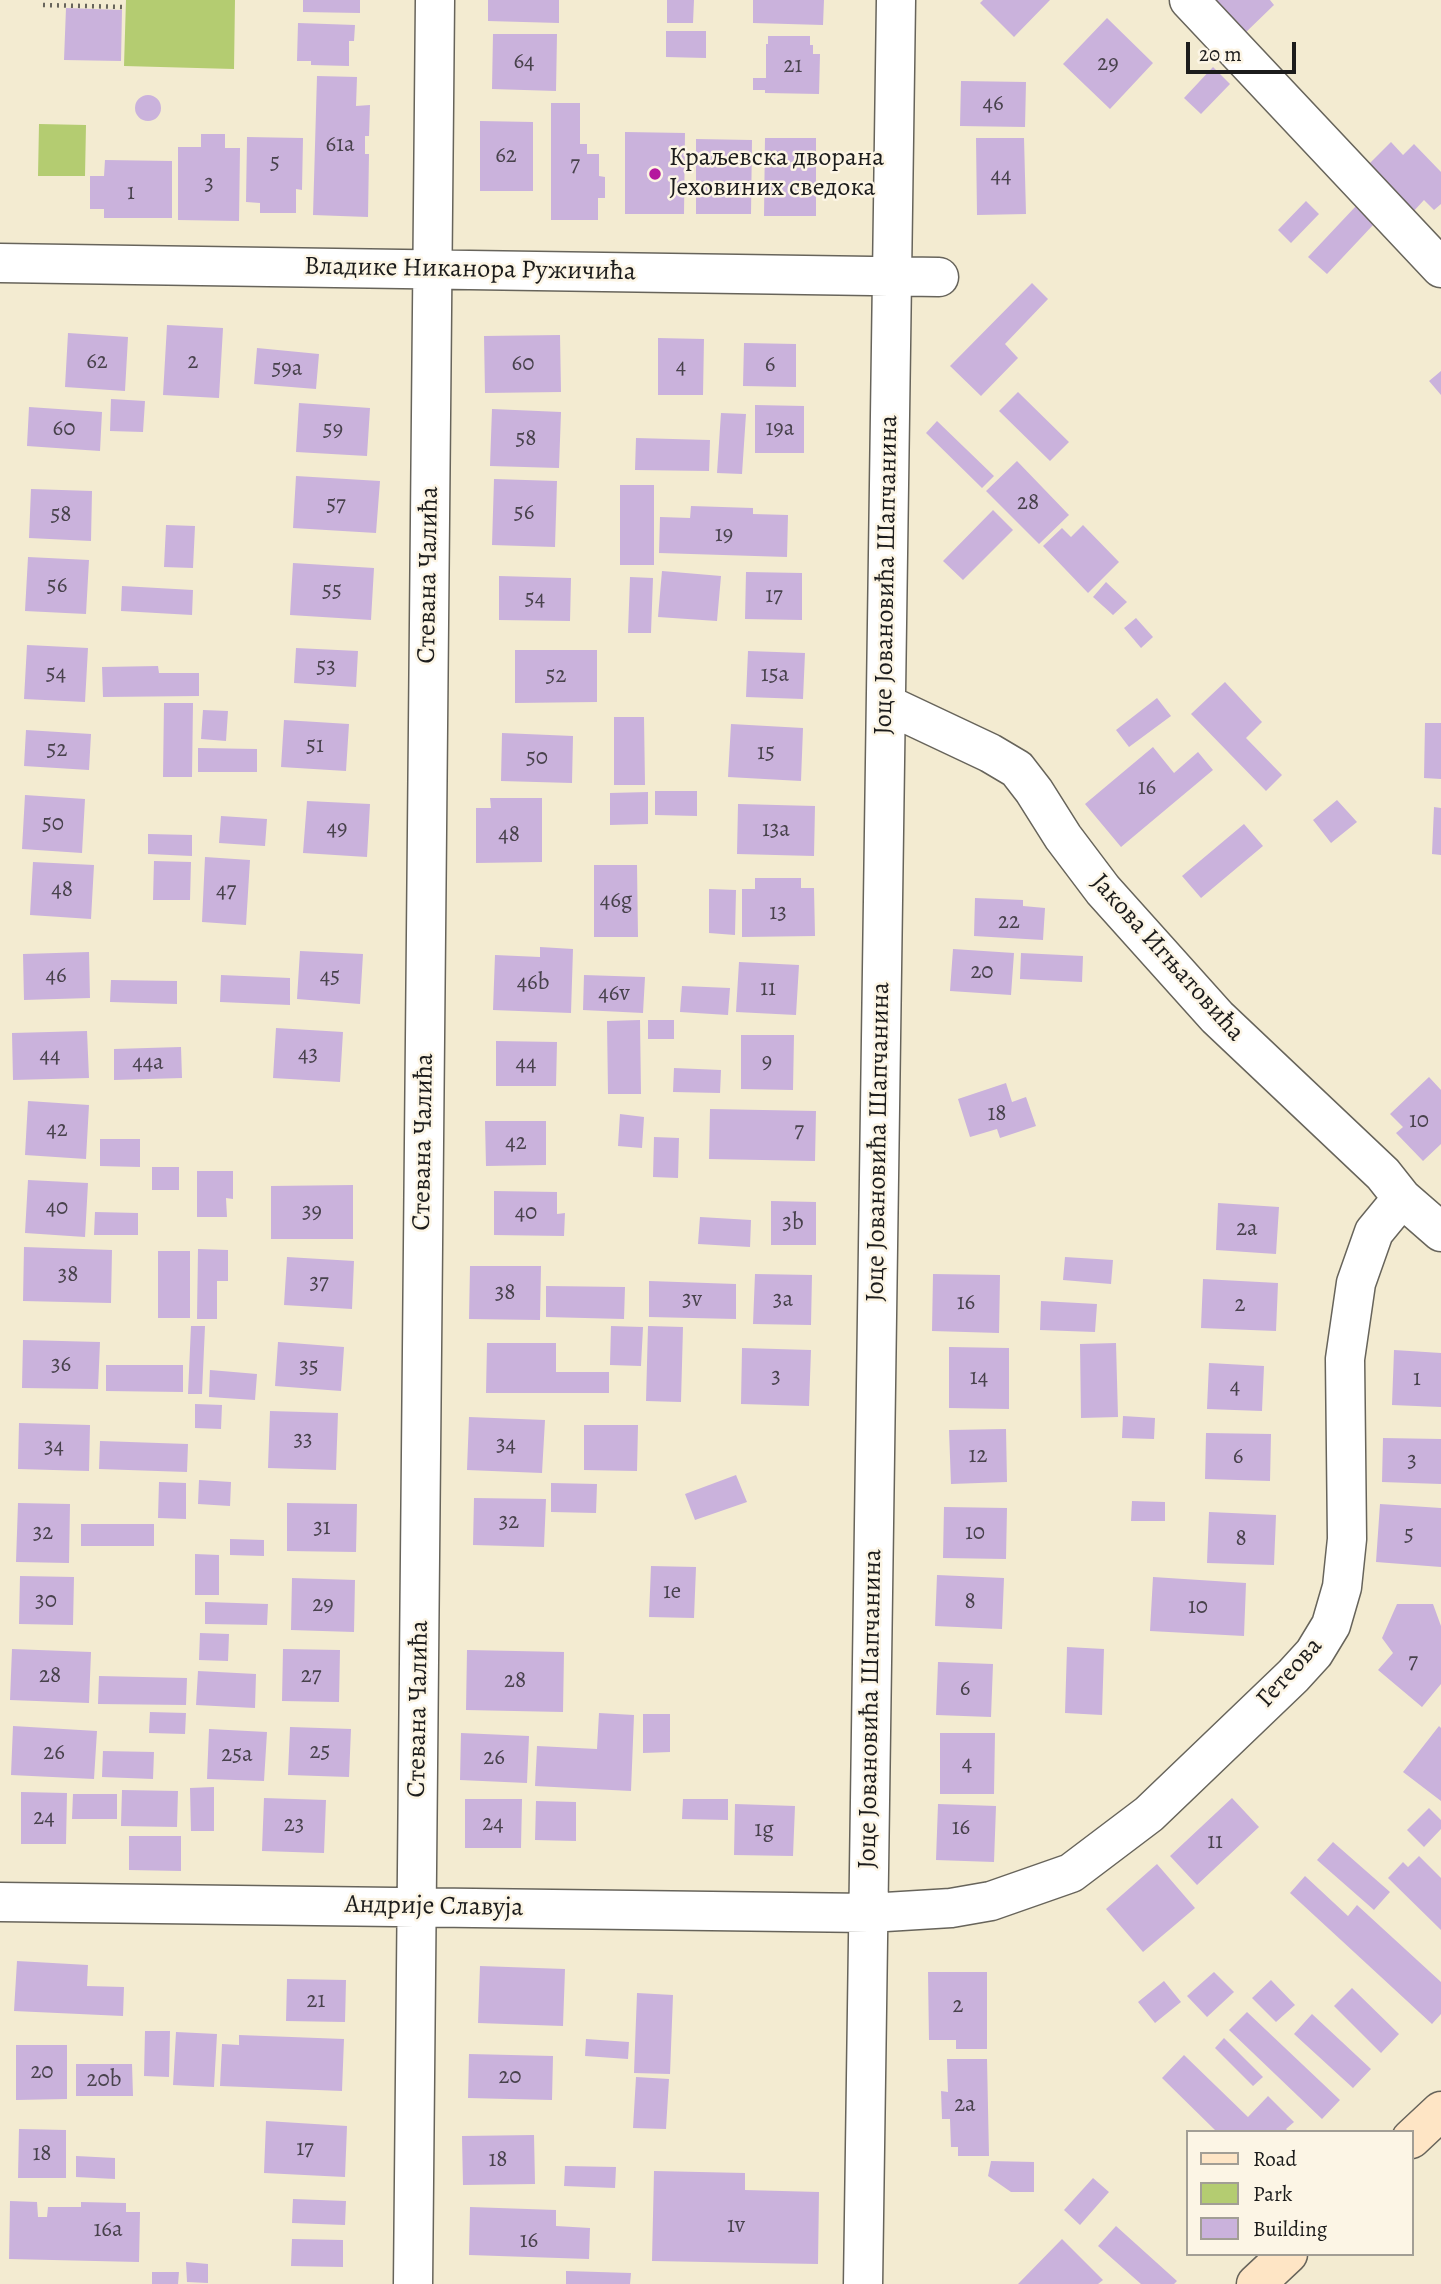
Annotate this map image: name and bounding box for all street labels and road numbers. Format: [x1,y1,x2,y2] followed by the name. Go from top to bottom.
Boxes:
[304,252,636,288] street label: Владике Никанора Ружичића
[869,415,905,735] street label: Јоце Јовановића Шапчанина
[412,486,446,664] street label: Стевана Чалића
[1084,868,1250,1048] street label: Јакова Игњатовића
[861,982,897,1302] street label: Јоце Јовановића Шапчанина
[407,1053,441,1231] street label: Стевана Чалића
[853,1549,889,1869] street label: Јоце Јовановића Шапчанина
[402,1620,436,1798] street label: Стевана Чалића
[1250,1631,1330,1715] street label: Гетеова
[344,1890,524,1924] street label: Андрије Славуја

